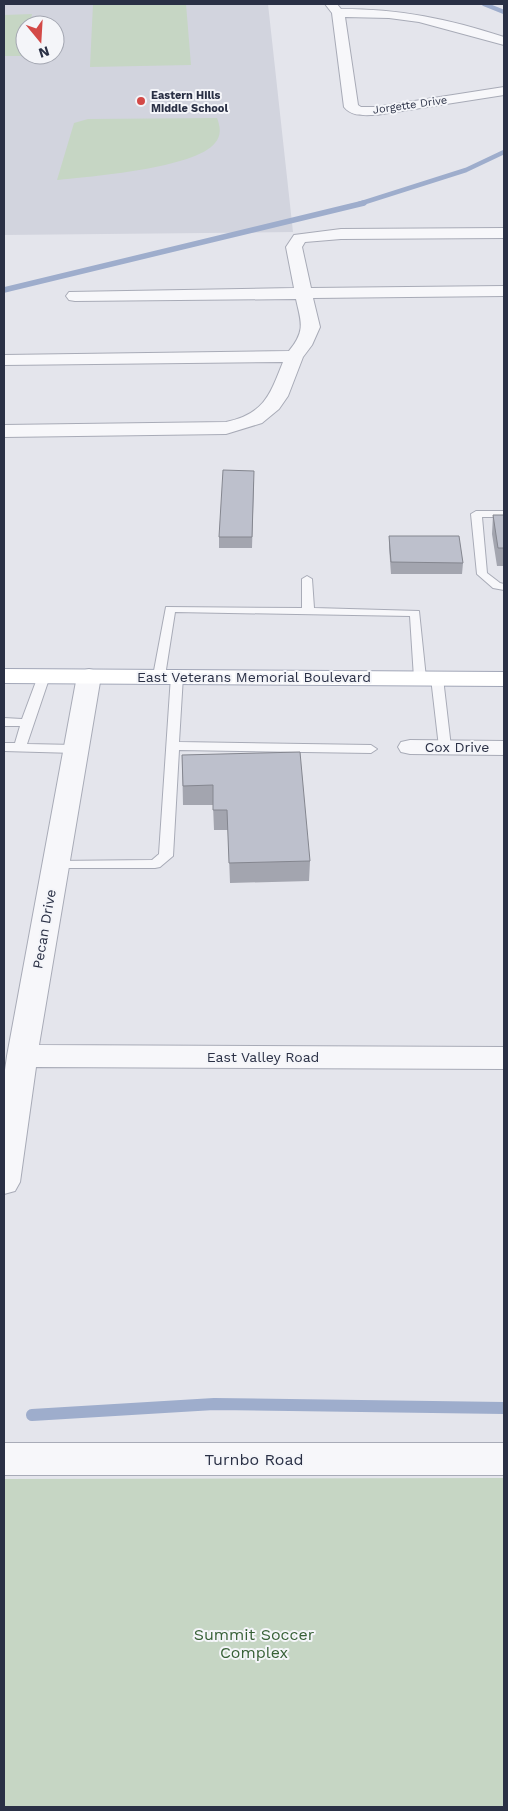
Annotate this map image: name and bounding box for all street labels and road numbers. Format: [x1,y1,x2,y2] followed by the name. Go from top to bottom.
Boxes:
[372,93,448,117] street label: Jorgette Drive
[137,669,371,685] street label: East Veterans Memorial Boulevard
[425,739,489,755] street label: Cox Drive
[29,888,59,970] street label: Pecan Drive
[207,1049,319,1065] street label: East Valley Road
[204,1450,304,1469] street label: Turnbo Road

